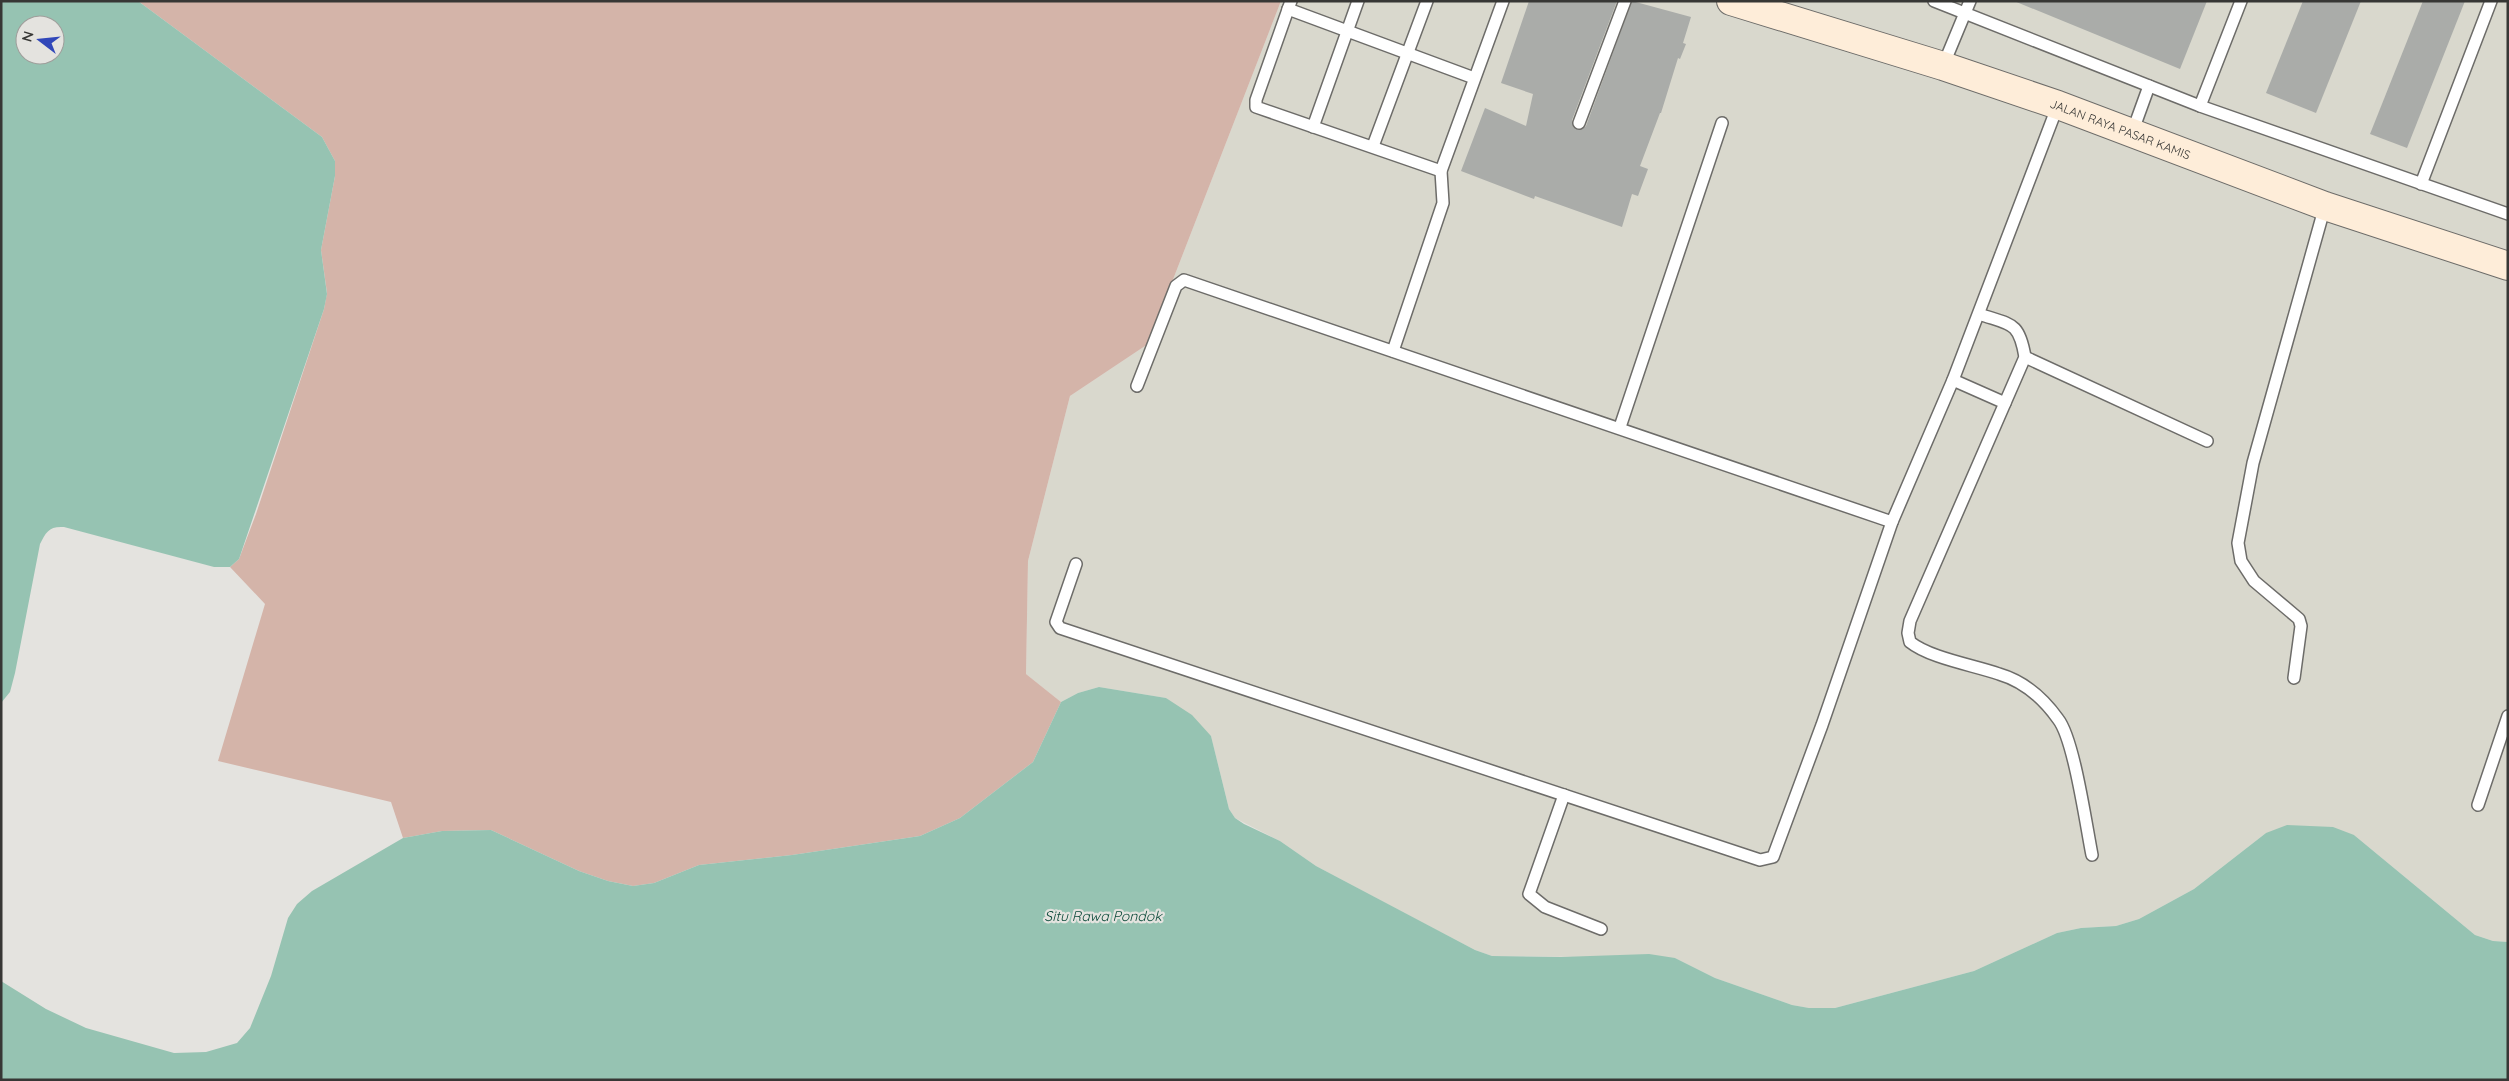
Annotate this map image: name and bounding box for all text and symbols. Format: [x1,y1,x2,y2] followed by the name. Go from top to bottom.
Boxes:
[15,15,65,65] north arrow
[17,29,38,44] text: N
[2048,95,2193,162] street label: JALAN RAYA PASAR KAMIS
[1044,907,1163,925] water label: Situ Rawa Pondok

